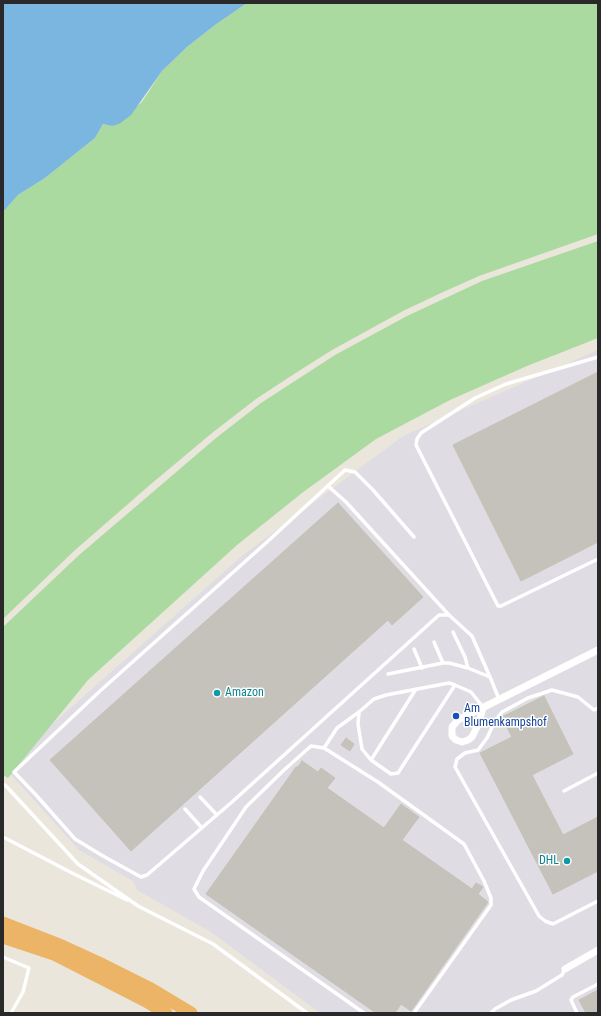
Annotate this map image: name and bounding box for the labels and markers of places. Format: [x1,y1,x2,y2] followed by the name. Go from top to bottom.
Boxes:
[225,686,264,700] place label: Amazon
[212,688,222,698] marker: Amazon
[464,702,547,730] place label: Am Blumenkampshof
[451,711,461,721] marker: Am Blumenkampshof
[539,854,559,868] place label: DHL
[562,856,572,866] marker: DHL

